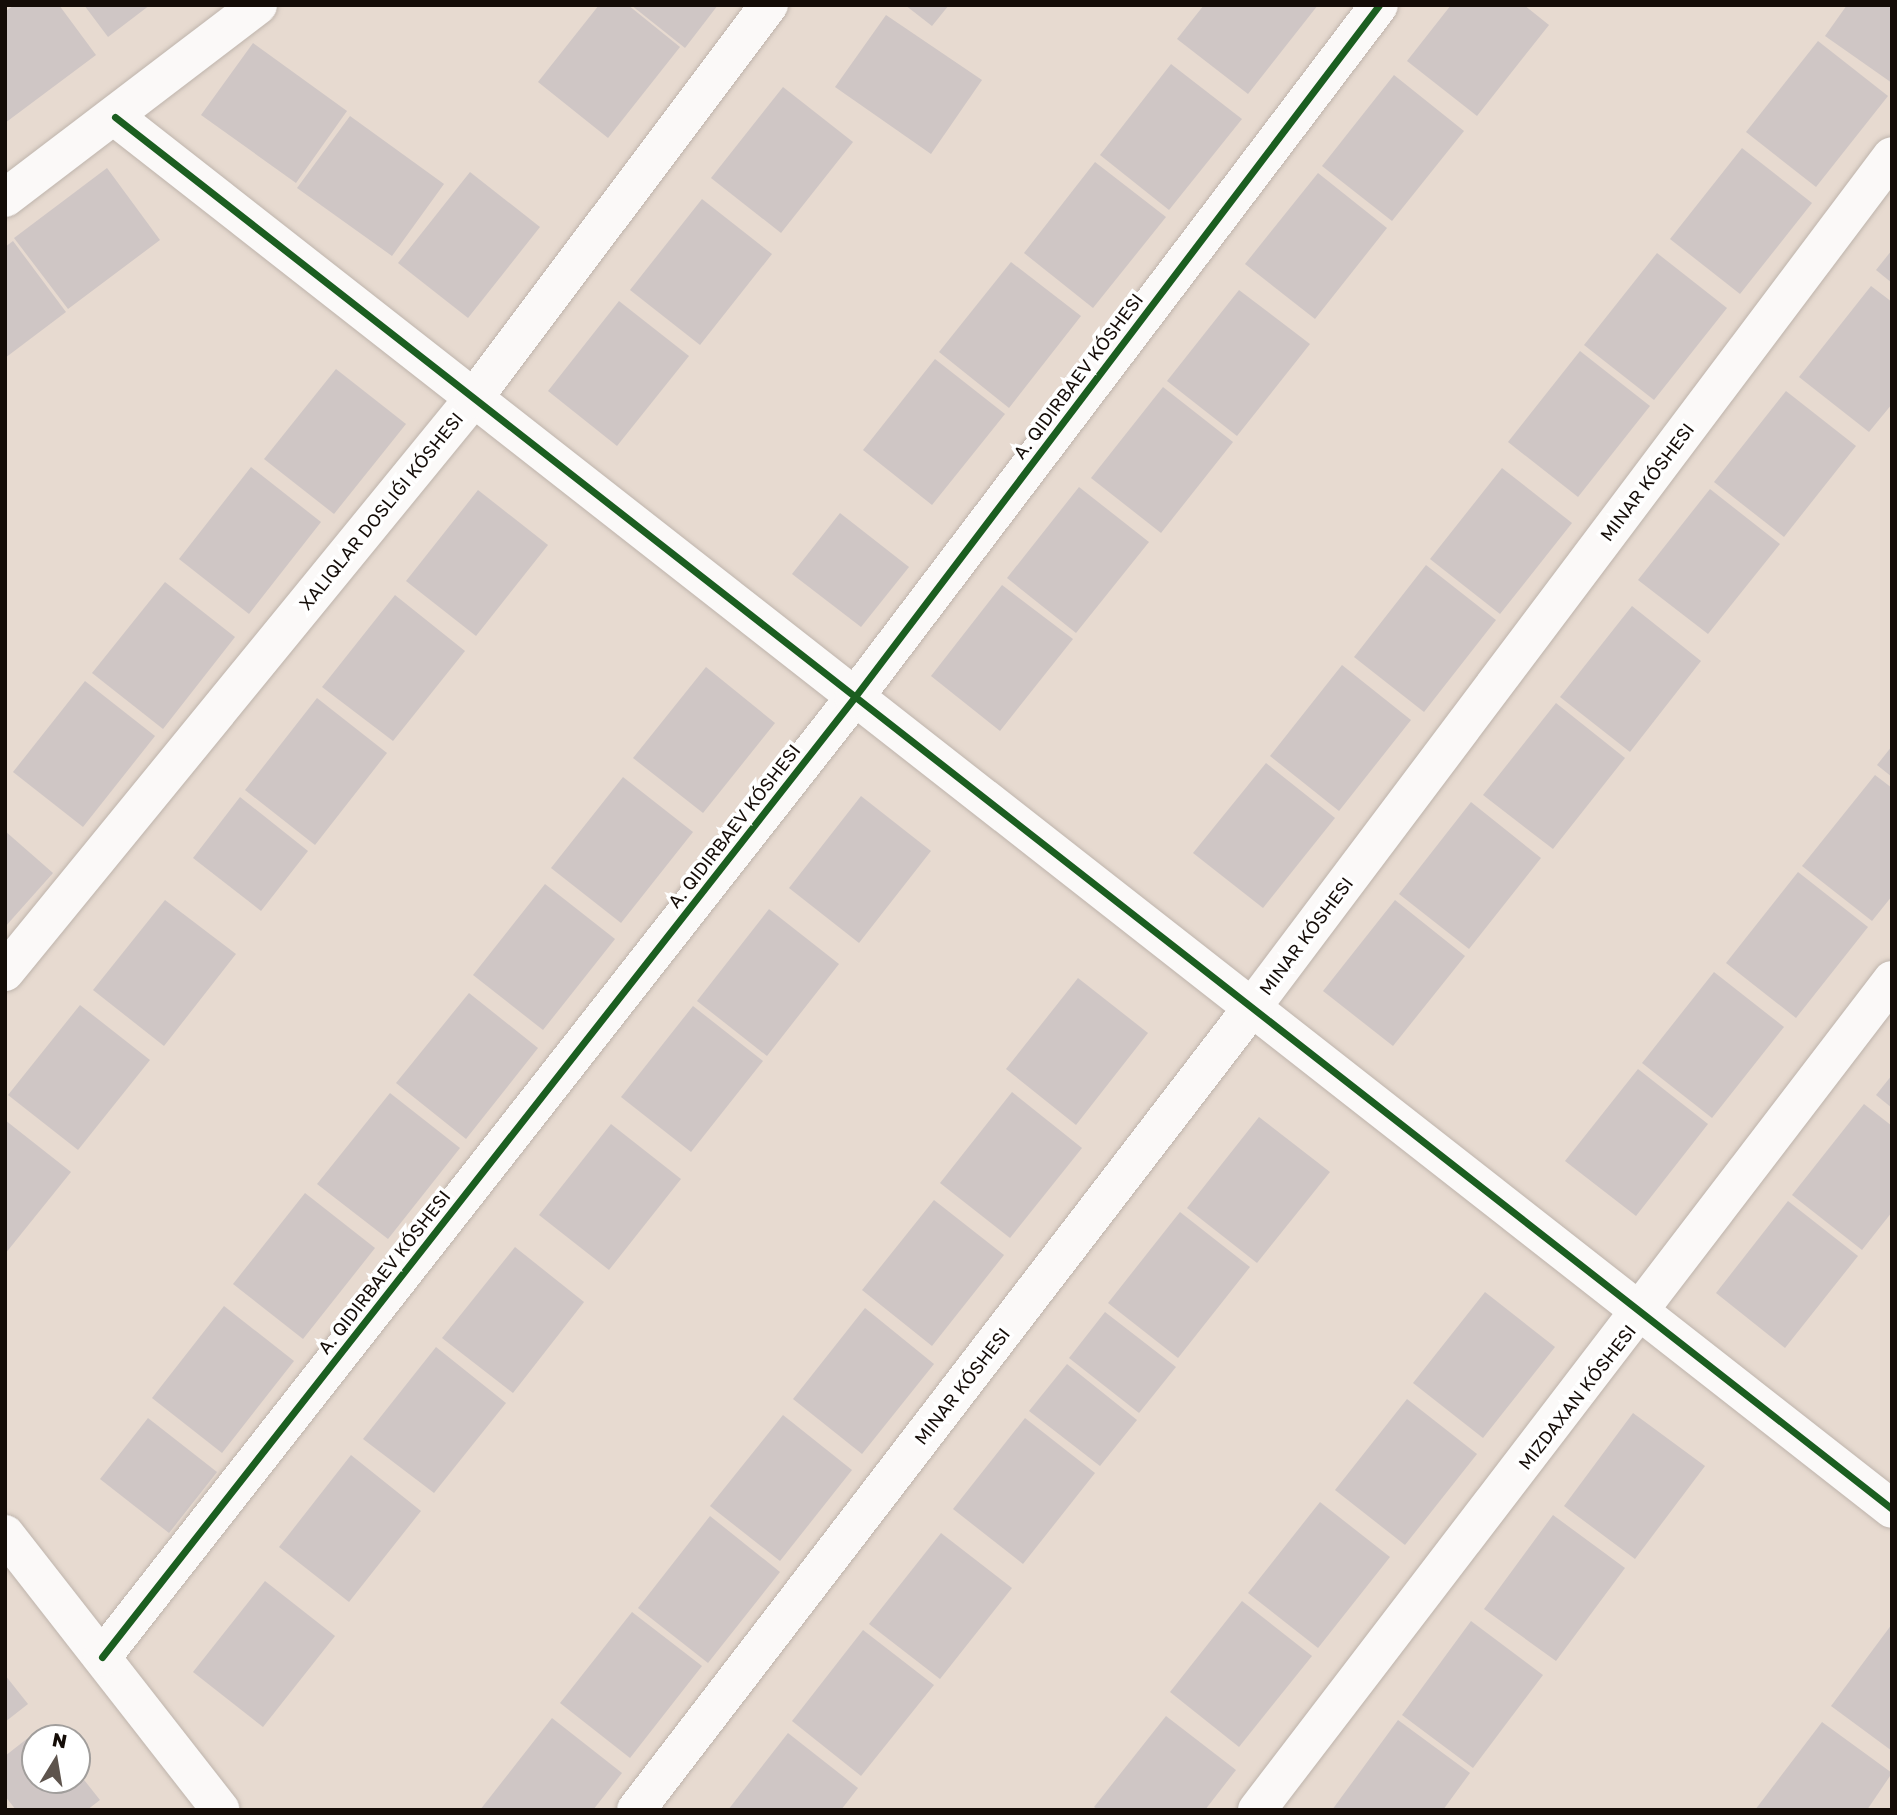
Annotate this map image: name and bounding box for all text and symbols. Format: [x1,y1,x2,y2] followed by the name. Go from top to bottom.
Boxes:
[1009,289,1147,463] street label: A. QIDIRBAEV KÓSHESI
[295,408,467,614] street label: XALIQLAR DOSLIǴI KÓSHESI
[1596,419,1698,545] street label: MINAR KÓSHESI
[663,740,805,912] street label: A. QIDIRBAEV KÓSHESI
[1255,873,1357,999] street label: MINAR KÓSHESI
[313,1186,455,1358] street label: A. QIDIRBAEV KÓSHESI
[1514,1320,1640,1474] street label: MIZDAXAN KÓSHESI
[910,1323,1014,1449] street label: MINAR KÓSHESI
[21,1724,91,1794] north arrow
[50,1727,69,1753] text: N

